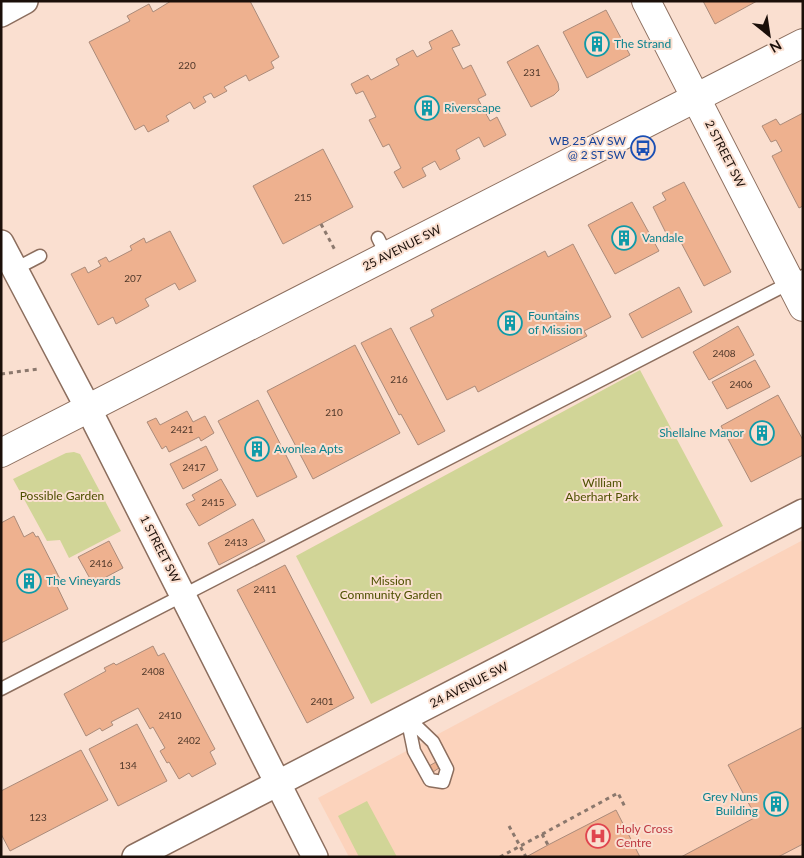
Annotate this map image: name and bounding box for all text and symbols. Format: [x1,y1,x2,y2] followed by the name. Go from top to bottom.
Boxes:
[744,10,794,60] north arrow
[584,31,610,57] building icon: The Strand
[614,36,671,51] place label: The Strand
[767,37,785,57] text: N
[178,59,196,71] house number: 220
[523,66,541,78] house number: 231
[414,95,440,121] building icon: Riverscape
[444,100,501,115] place label: Riverscape
[702,118,749,191] street label: 2 STREET SW
[549,133,627,162] place label: WB 25 AV SW @ 2 ST SW
[630,135,656,161] bus stop icon: WB 25 AV SW @ 2 ST SW
[294,191,312,203] house number: 215
[360,221,444,274] street label: 25 AVENUE SW
[611,225,637,251] building icon: Vandale
[642,230,684,245] place label: Vandale
[124,272,142,284] house number: 207
[528,308,582,337] place label: Fountains of Mission
[497,310,523,336] building icon: Fountains of Mission
[712,347,736,359] house number: 2408
[390,373,408,385] house number: 216
[729,378,753,390] house number: 2406
[325,406,343,418] house number: 210
[749,420,775,446] building icon: Shellalne Manor
[170,423,194,435] house number: 2421
[659,425,745,440] place label: Shellalne Manor
[244,436,270,462] building icon: Avonlea Apts
[274,441,343,456] place label: Avonlea Apts
[182,461,206,473] house number: 2417
[565,475,640,504] park label: William Aberhart Park
[20,488,104,503] park label: Possible Garden
[201,496,225,508] house number: 2415
[137,513,184,586] street label: 1 STREET SW
[224,536,248,548] house number: 2413
[89,557,113,569] house number: 2416
[16,568,42,594] building icon: The Vineyards
[46,573,121,588] place label: The Vineyards
[340,573,442,602] park label: Mission Community Garden
[253,583,277,595] house number: 2411
[427,658,511,711] street label: 24 AVENUE SW
[141,665,165,677] house number: 2408
[310,695,334,707] house number: 2401
[158,709,182,721] house number: 2410
[177,734,201,746] house number: 2402
[119,759,137,771] house number: 134
[702,789,758,818] place label: Grey Nuns Building
[763,791,789,817] building icon: Grey Nuns Building
[29,811,47,823] house number: 123
[616,821,673,850] place label: Holy Cross Centre
[585,823,611,849] hospital icon: Holy Cross Centre

